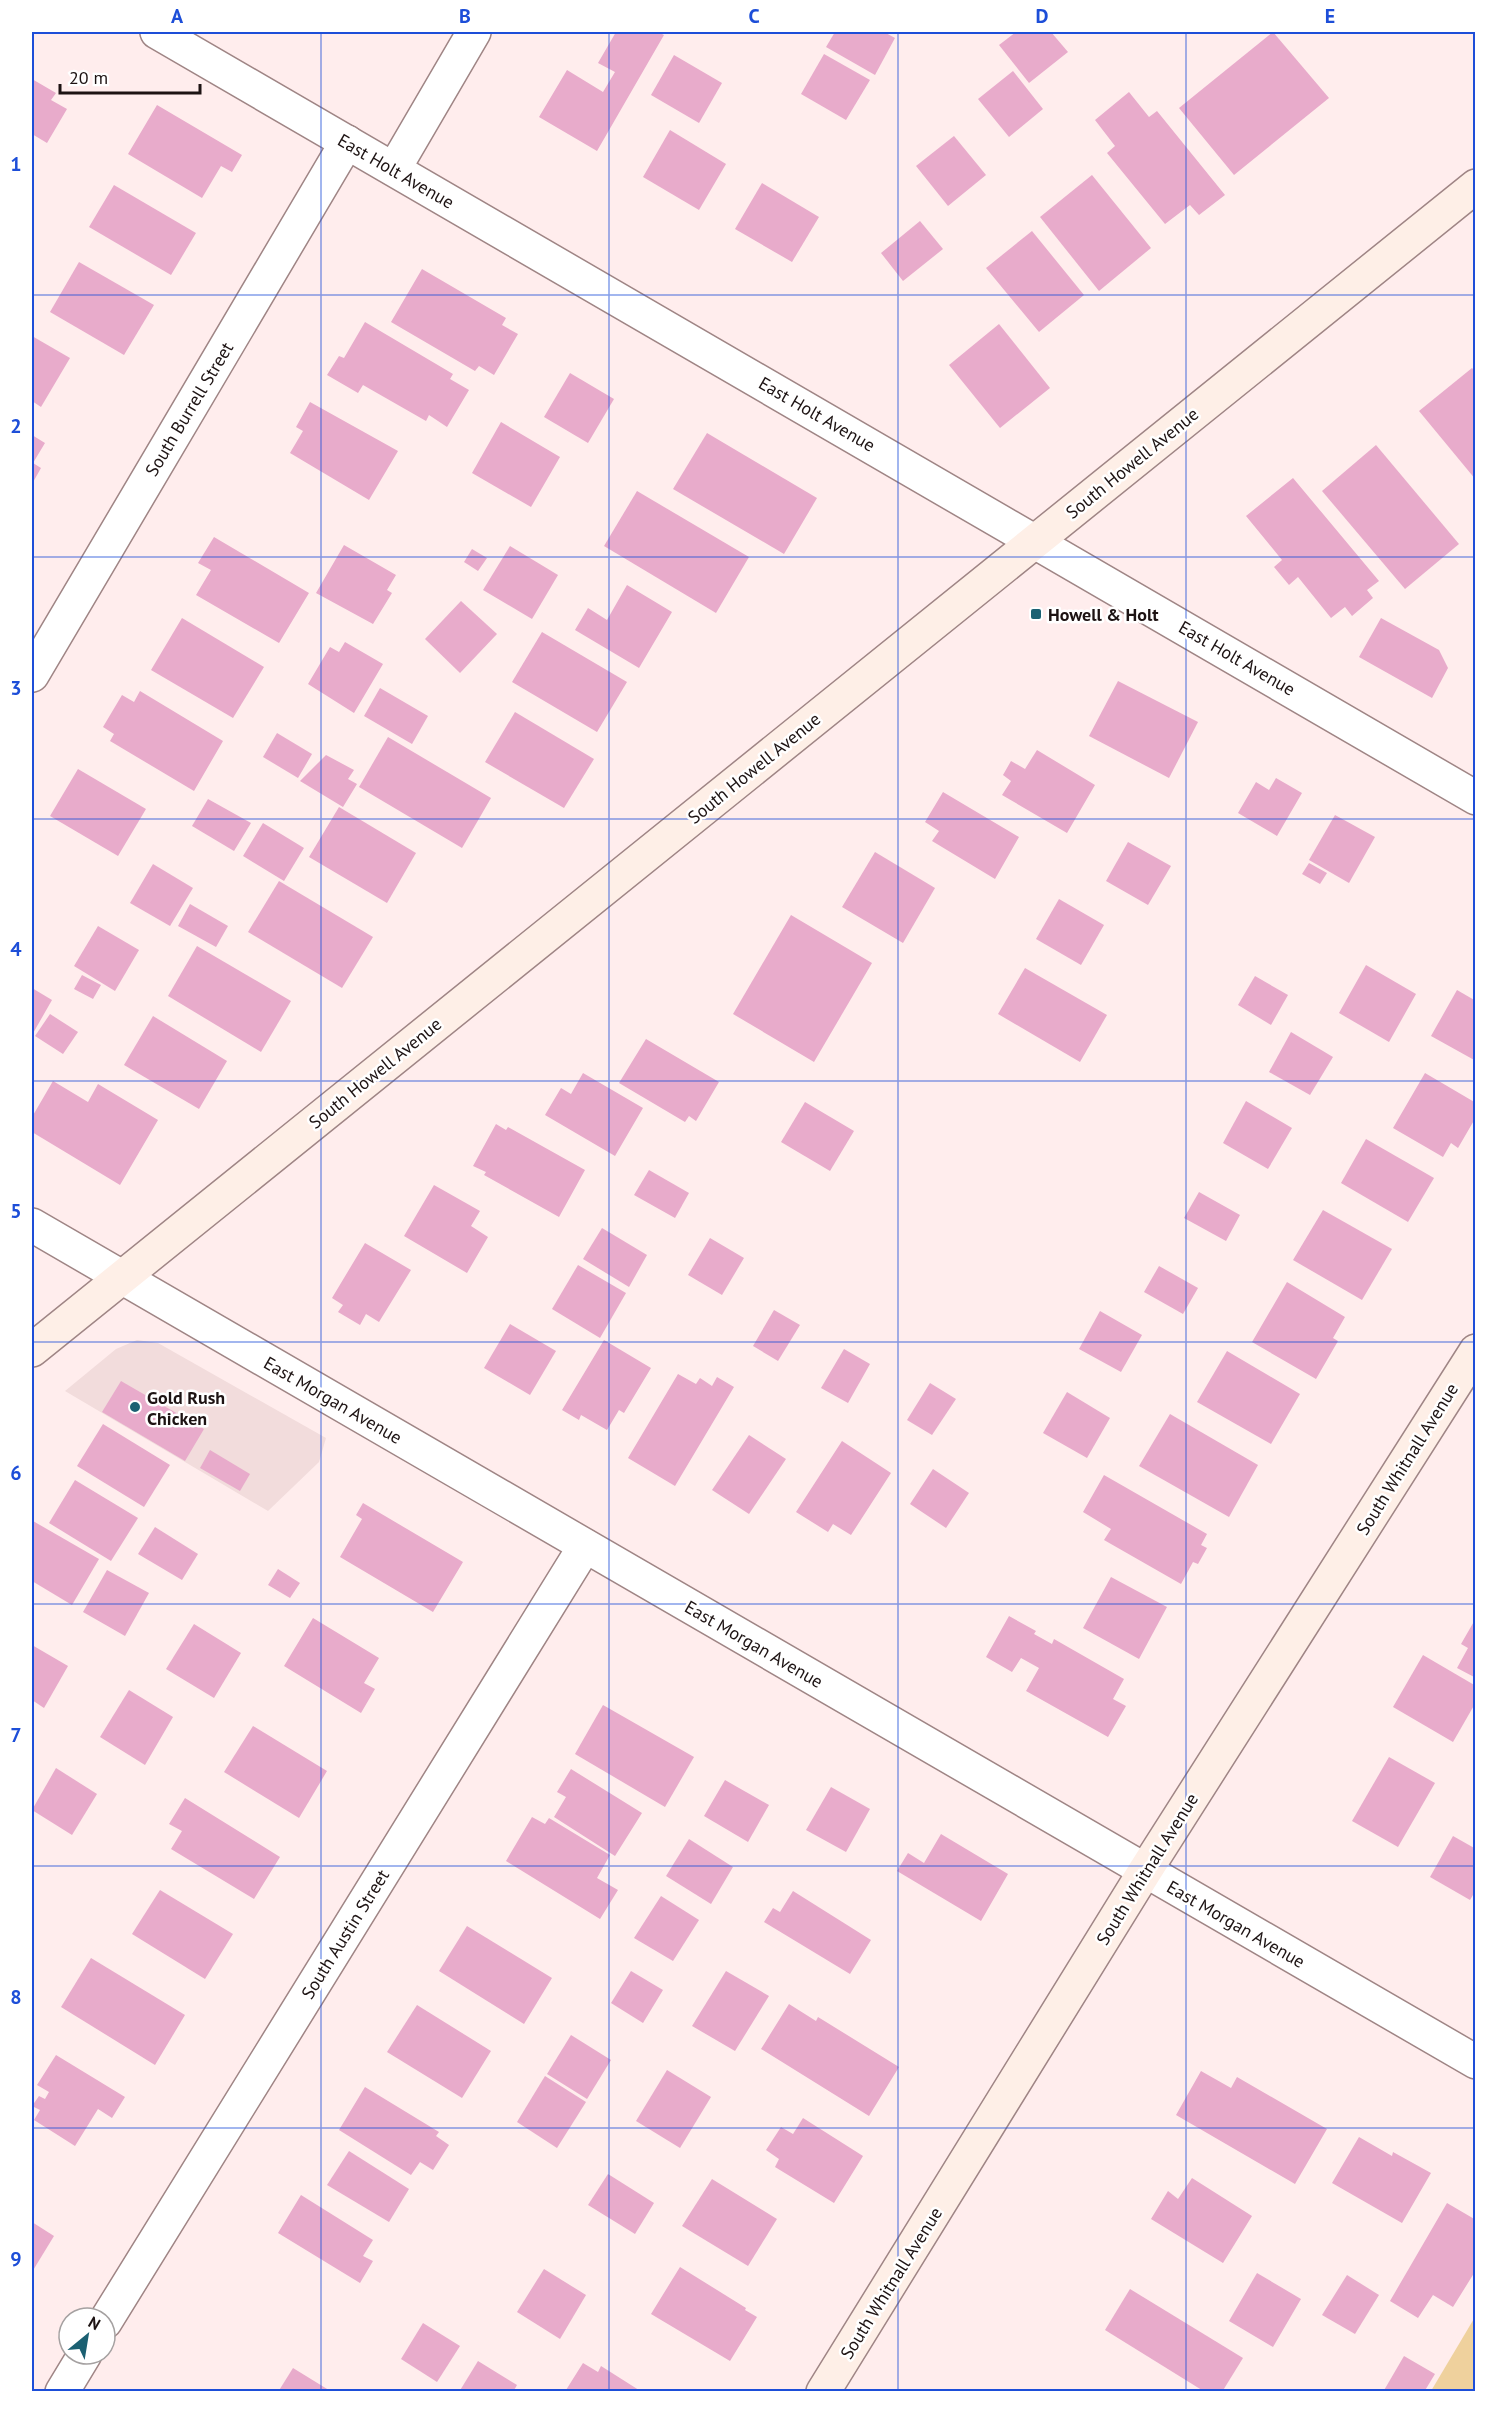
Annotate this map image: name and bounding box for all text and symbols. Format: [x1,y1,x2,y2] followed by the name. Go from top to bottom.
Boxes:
[171,3,184,29] text: A
[459,3,471,29] text: B
[748,3,760,29] text: C
[1036,3,1049,29] text: D
[1325,3,1335,29] text: E
[60,57,200,95] scale bar
[69,66,108,89] text: 20 m
[334,128,458,214] street label: East Holt Avenue
[10,151,22,177] text: 1
[140,338,238,480] street label: South Burrell Street
[755,371,879,457] street label: East Holt Avenue
[1061,402,1203,524] street label: South Howell Avenue
[10,413,22,439] text: 2
[1048,603,1159,626] place label: Howell & Holt
[1029,607,1043,621] marker: Howell & Holt
[1175,615,1299,701] street label: East Holt Avenue
[10,675,22,701] text: 3
[683,707,825,829] street label: South Howell Avenue
[10,936,22,962] text: 4
[304,1012,446,1134] street label: South Howell Avenue
[10,1198,22,1224] text: 5
[260,1351,406,1449] street label: East Morgan Avenue
[1351,1379,1463,1539] street label: South Whitnall Avenue
[147,1386,225,1430] place label: Gold Rush Chicken
[128,1400,142,1414] marker: Gold Rush Chicken
[10,1460,22,1486] text: 6
[681,1595,827,1693] street label: East Morgan Avenue
[10,1722,22,1748] text: 7
[1091,1789,1203,1949] street label: South Whitnall Avenue
[296,1865,394,2003] street label: South Austin Street
[1163,1875,1309,1973] street label: East Morgan Avenue
[10,1984,22,2010] text: 8
[835,2203,947,2363] street label: South Whitnall Avenue
[10,2246,22,2272] text: 9
[57,2306,117,2366] north arrow
[85,2312,104,2334] text: N

